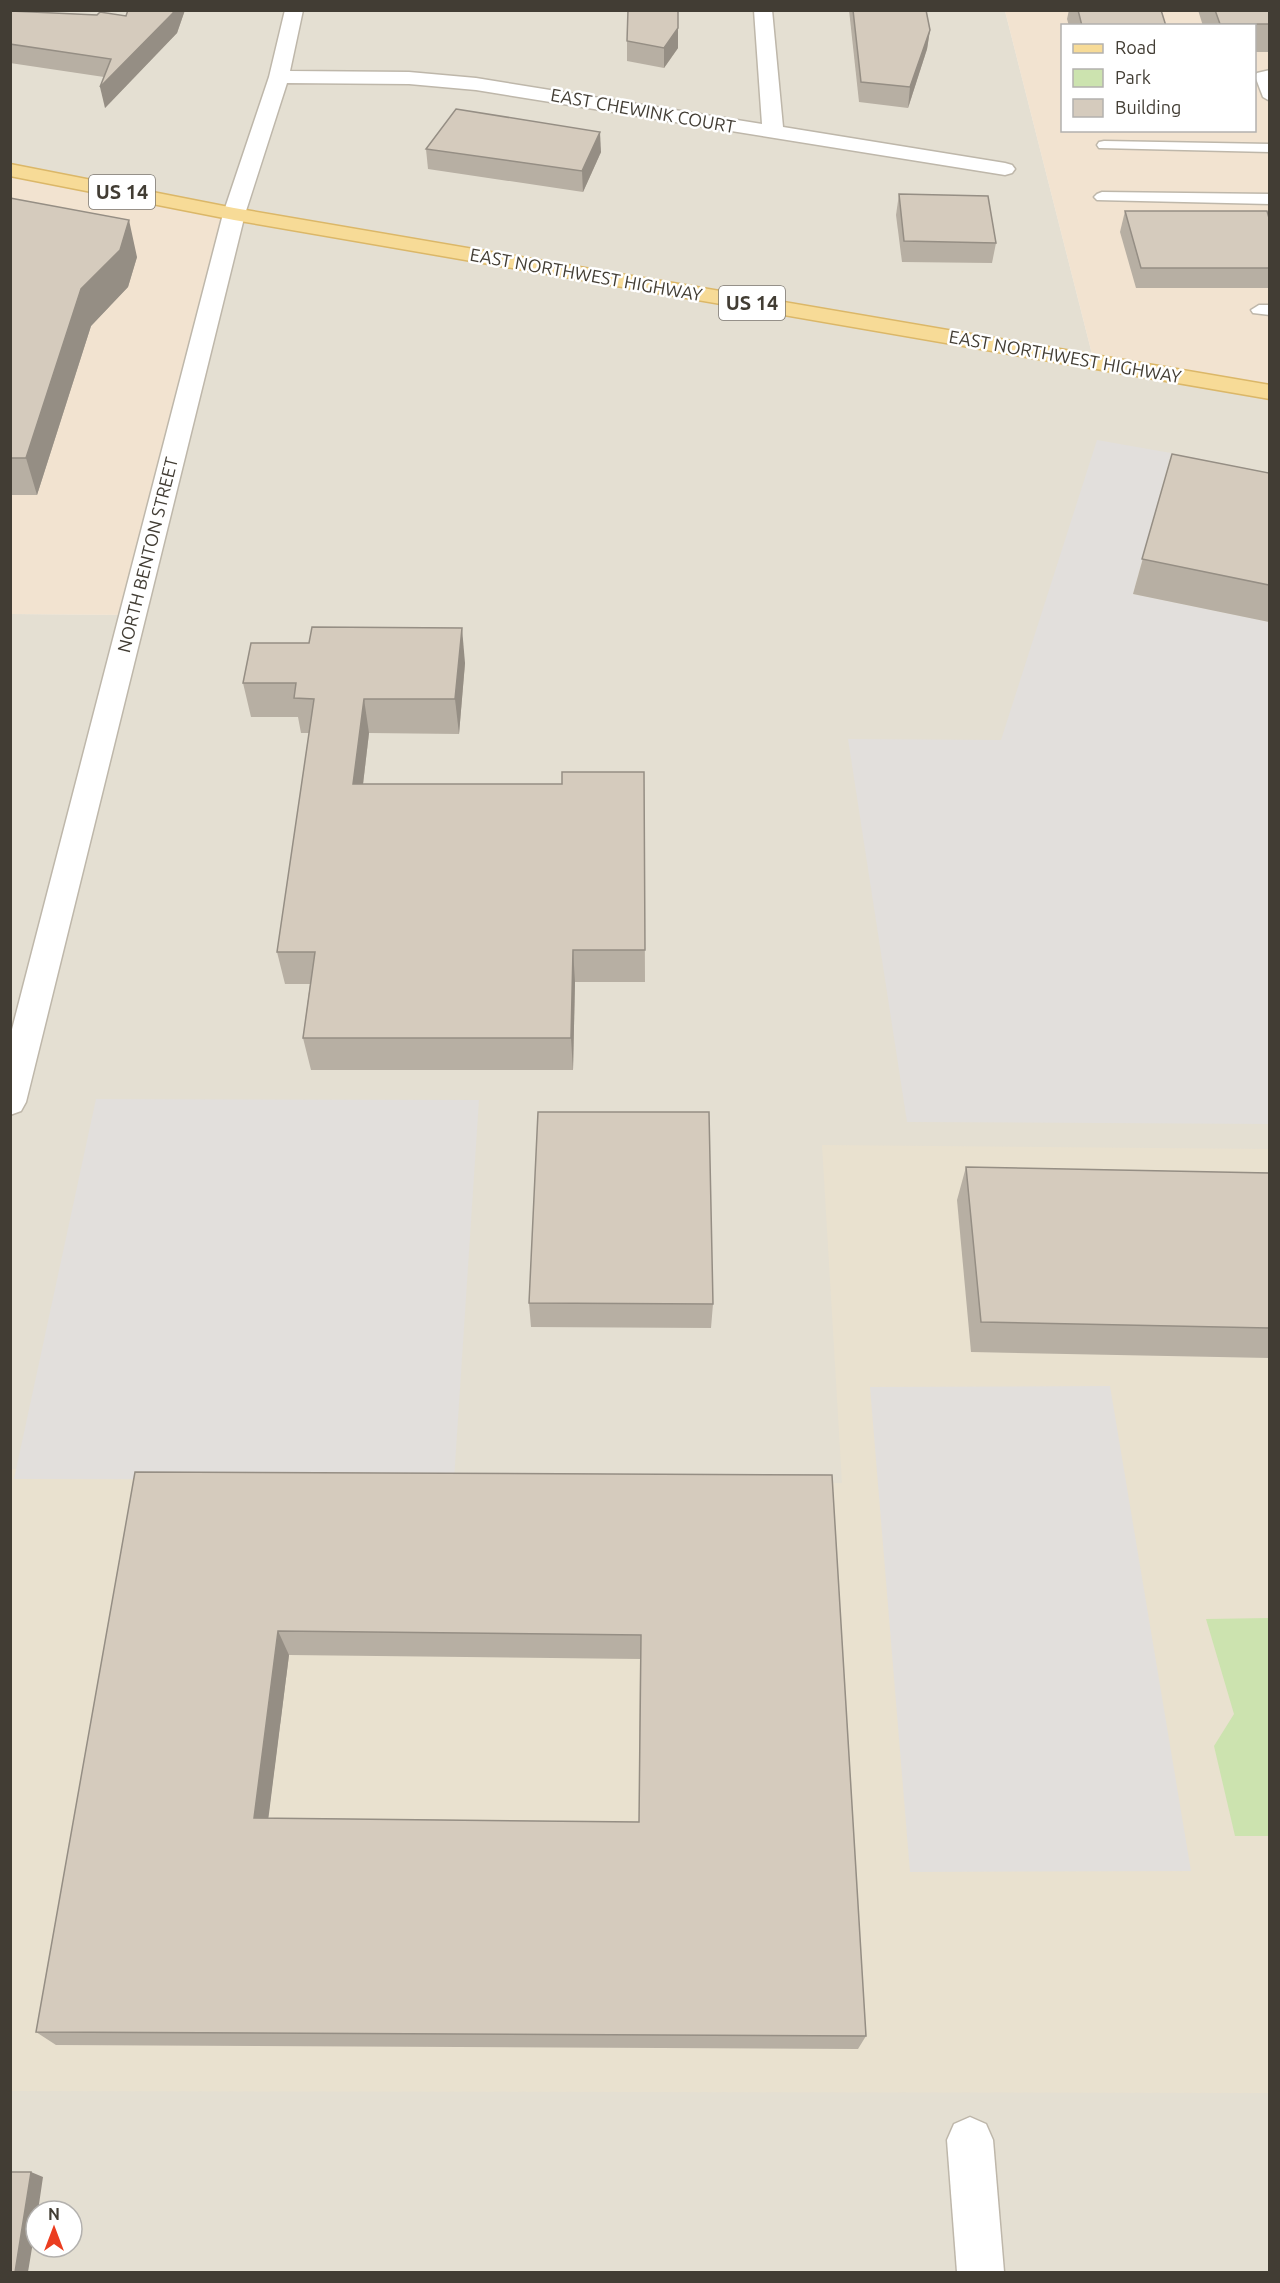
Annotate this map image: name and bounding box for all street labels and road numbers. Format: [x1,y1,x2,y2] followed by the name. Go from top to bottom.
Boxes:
[549,84,737,136] street label: EAST CHEWINK COURT
[89,175,155,209] road number: US 14
[468,244,705,304] street label: EAST NORTHWEST HIGHWAY
[719,286,785,320] road number: US 14
[947,326,1184,386] street label: EAST NORTHWEST HIGHWAY
[113,455,181,654] street label: NORTH BENTON STREET

